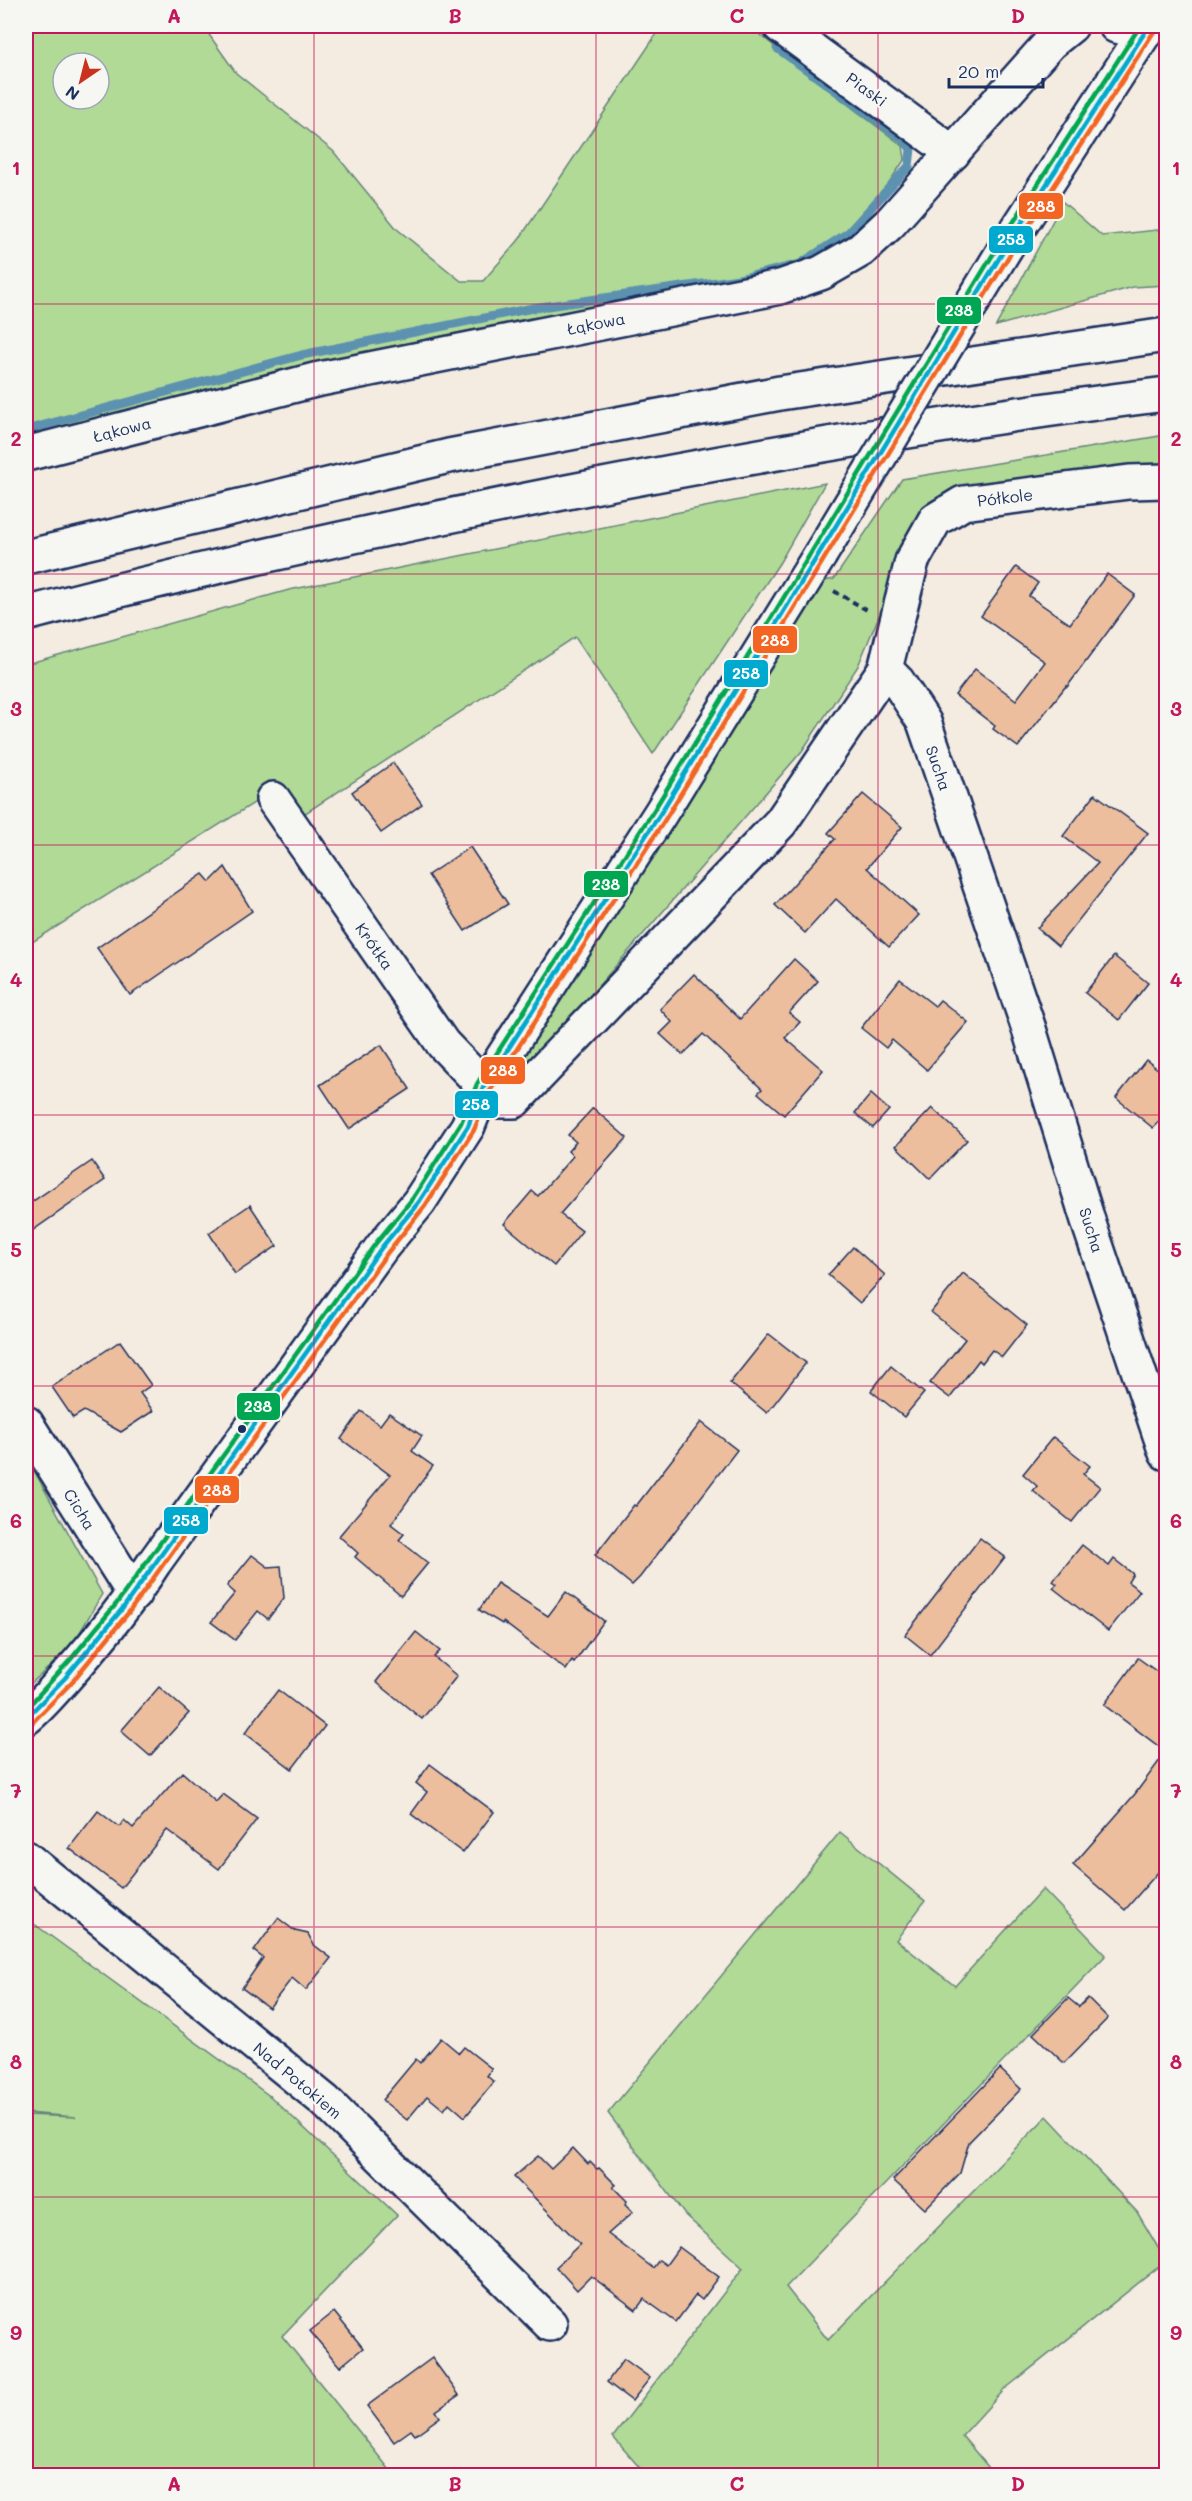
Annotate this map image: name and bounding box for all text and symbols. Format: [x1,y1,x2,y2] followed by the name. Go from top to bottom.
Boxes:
[167,2,181,28] text: A
[448,2,462,28] text: B
[730,2,745,28] text: C
[1011,2,1025,28] text: D
[51,51,111,111] north arrow
[949,51,1044,89] scale bar
[958,59,999,83] text: 20 m
[842,67,892,111] street label: Piaski
[61,82,83,106] text: N
[12,154,20,180] text: 1
[1172,154,1180,180] text: 1
[1018,192,1064,220] line badge: 288
[1027,195,1055,216] text: 288
[988,225,1034,254] line badge: 258
[997,228,1025,249] text: 258
[936,296,982,325] line badge: 238
[945,299,973,320] text: 238
[565,307,627,339] street label: Łąkowa
[91,412,153,446] street label: Łąkowa
[10,425,22,451] text: 2
[1170,425,1182,451] text: 2
[976,483,1034,511] street label: Półkole
[752,625,798,654] line badge: 288
[761,629,789,650] text: 288
[723,659,769,688] line badge: 258
[732,662,760,683] text: 258
[10,695,22,721] text: 3
[1170,695,1182,721] text: 3
[922,743,956,793] street label: Sucha
[583,870,629,898] line badge: 238
[592,873,620,894] text: 238
[351,918,399,974] street label: Krótka
[10,966,23,992] text: 4
[1170,966,1183,992] text: 4
[480,1056,526,1085] line badge: 288
[489,1059,517,1080] text: 288
[454,1090,499,1119] line badge: 258
[462,1093,490,1114] text: 258
[1075,1205,1109,1255] street label: Sucha
[10,1236,22,1262] text: 5
[1170,1236,1182,1262] text: 5
[236,1392,281,1421] line badge: 238
[244,1395,272,1416] text: 238
[236,1423,248,1435] unlabelled marker
[194,1475,240,1504] line badge: 288
[203,1479,231,1500] text: 288
[59,1484,101,1534] street label: Cicha
[163,1506,209,1535] line badge: 258
[10,1507,22,1533] text: 6
[1170,1507,1182,1533] text: 6
[172,1509,200,1530] text: 258
[10,1777,22,1803] text: 7
[1170,1777,1182,1803] text: 7
[250,2037,346,2123] street label: Nad Potokiem
[10,2048,22,2074] text: 8
[1170,2048,1182,2074] text: 8
[10,2319,22,2345] text: 9
[1170,2319,1182,2345] text: 9
[167,2470,181,2496] text: A
[448,2470,462,2496] text: B
[730,2470,745,2496] text: C
[1011,2470,1025,2496] text: D

